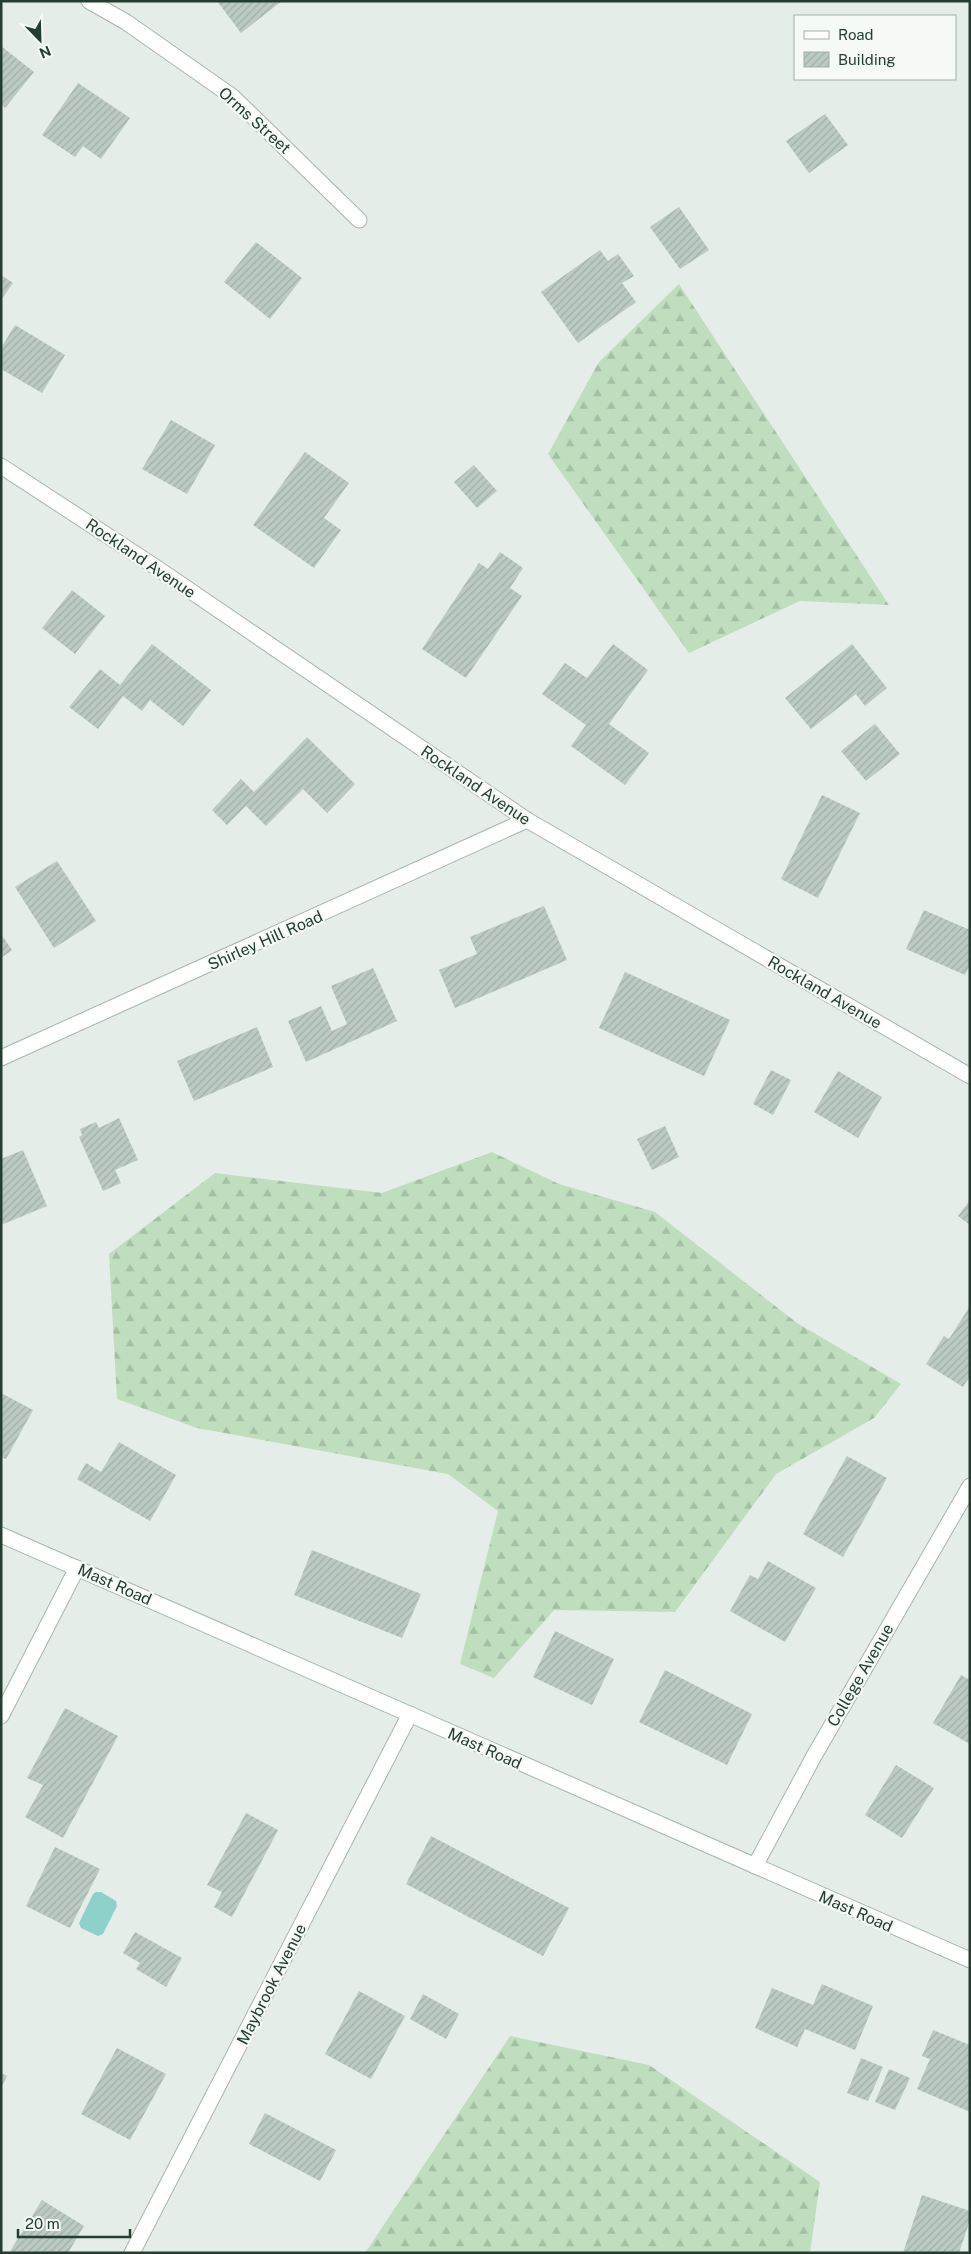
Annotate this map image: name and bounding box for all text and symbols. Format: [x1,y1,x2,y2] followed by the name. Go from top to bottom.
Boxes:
[15,15,65,65] north arrow
[794,15,956,80] legend
[838,26,874,43] text: Road
[37,42,53,61] text: N
[838,51,896,68] text: Building
[215,83,295,158] street label: Orms Street
[82,515,199,602] street label: Rockland Avenue
[417,742,534,829] street label: Rockland Avenue
[205,907,326,974] street label: Shirley Hill Road
[764,952,885,1033] street label: Rockland Avenue
[75,1560,155,1609] street label: Mast Road
[823,1620,898,1730] street label: College Avenue
[445,1724,525,1773] street label: Mast Road
[816,1887,896,1936] street label: Mast Road
[233,1921,310,2048] street label: Maybrook Avenue
[18,2206,130,2238] scale bar
[25,2215,60,2232] text: 20 m

